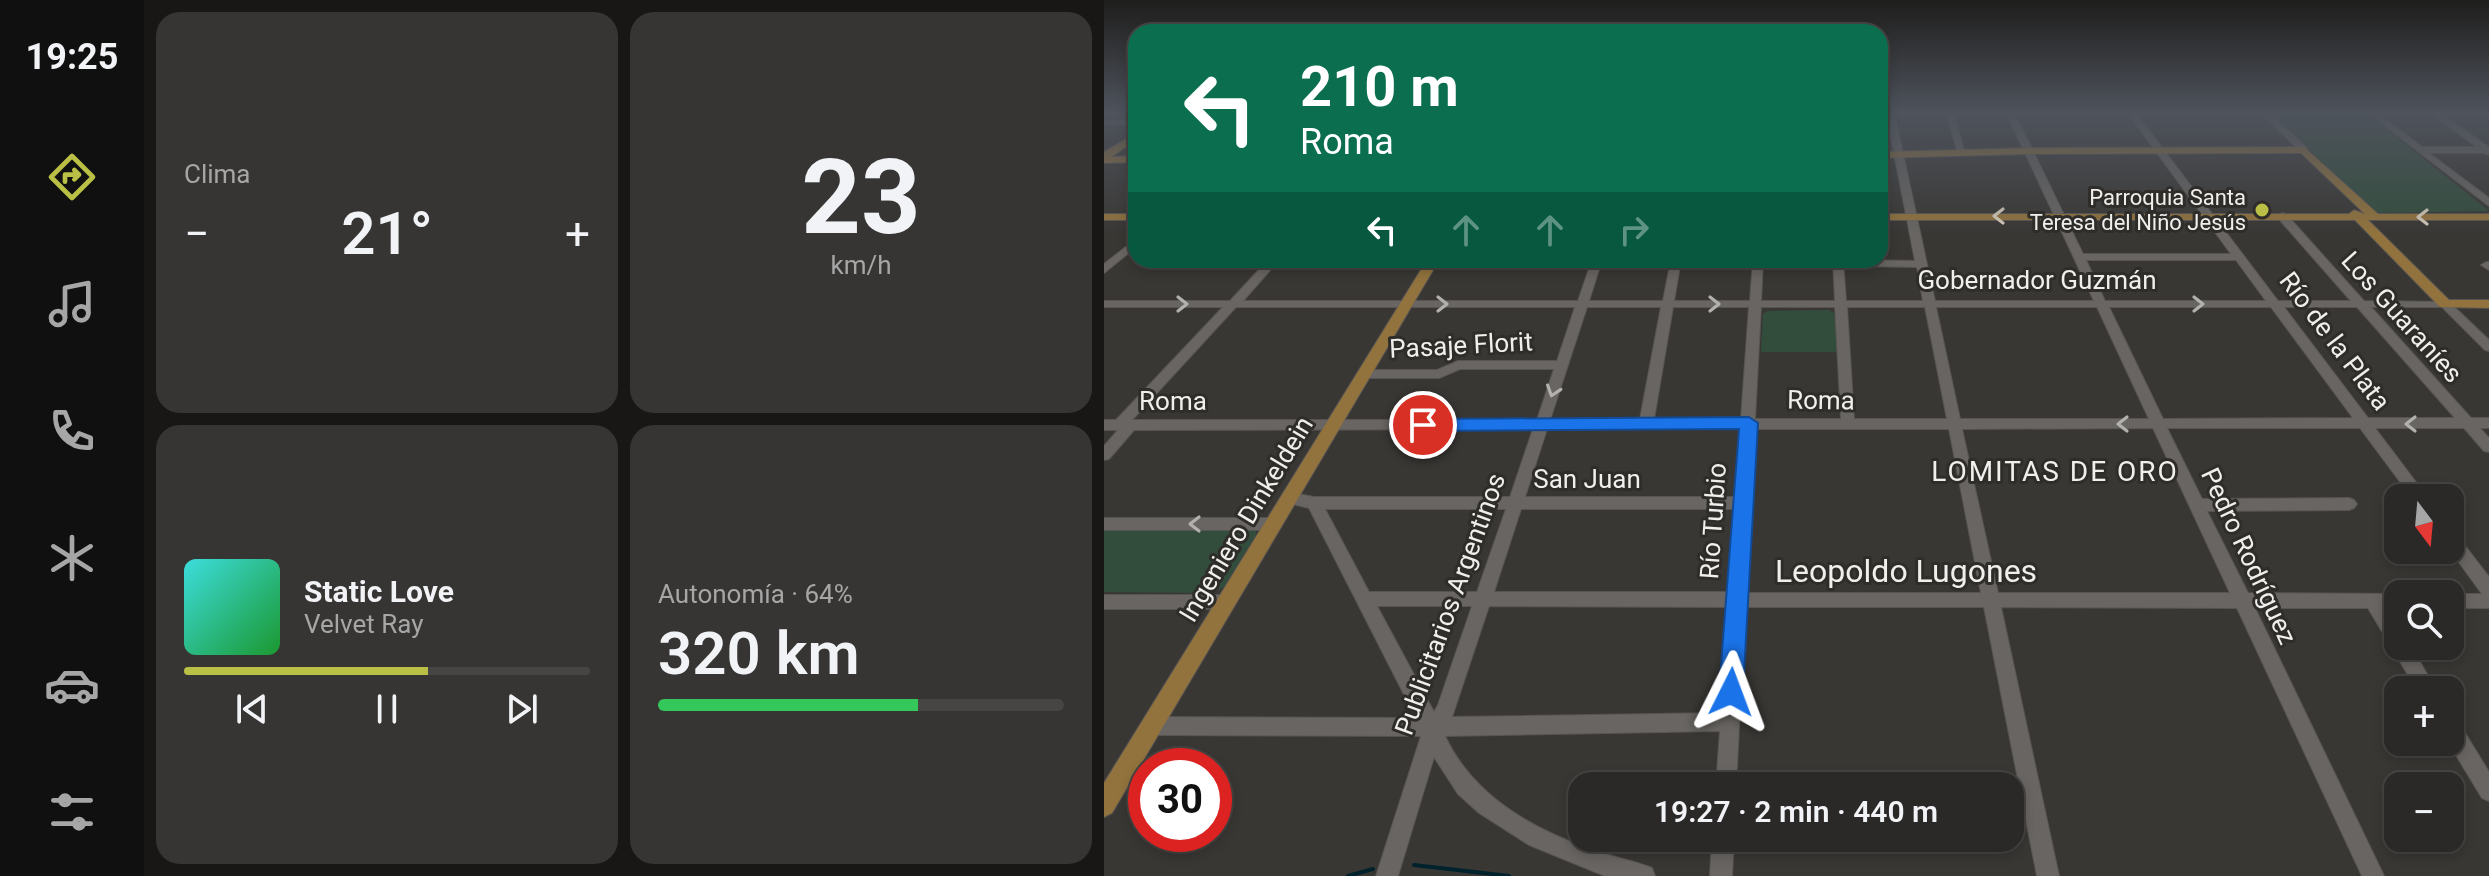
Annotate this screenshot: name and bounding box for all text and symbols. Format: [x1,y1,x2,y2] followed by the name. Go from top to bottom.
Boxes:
[26,36,118,78] text: 19:25
[1300,54,1459,120] text: 210 m
[1168,56,1272,160] icon: left
[1300,121,1394,163] text: Roma
[801,137,921,258] text: 23
[44,149,100,205] icon: directions
[184,159,251,189] text: Clima
[2030,185,2246,235] place label: Parroquia Santa Teresa del Niño Jesús
[341,198,433,269] text: 21°
[2253,201,2271,219] marker: Parroquia Santa Teresa del Niño Jesús
[1992,207,2005,225] one-way arrow
[184,208,209,260] text: −
[565,208,590,260] text: +
[1360,208,1404,252] icon: left
[1444,208,1488,252] icon: ahead
[1528,208,1572,252] icon: ahead
[1612,208,1656,252] icon: right
[2416,208,2429,225] one-way arrow
[2336,246,2468,388] street label: Los Guaraníes
[830,250,892,280] text: km/h
[1917,265,2157,295] street label: Gobernador Guzmán
[2273,266,2397,416] street label: Río de la Plata
[44,276,100,332] icon: music
[1176,295,1189,313] one-way arrow
[1436,295,1449,313] one-way arrow
[1708,295,1721,312] one-way arrow
[2192,295,2205,313] one-way arrow
[1389,326,1533,364] street label: Pasaje Florit
[1546,384,1562,398] one-way arrow
[1787,384,1855,416] street label: Roma
[1139,386,1207,416] street label: Roma
[1389,391,1457,459] pin
[44,403,100,459] icon: phone
[1401,403,1445,447] icon: arrive
[1173,411,1319,627] street label: Ingeniero Dinkeldein
[2116,415,2129,433] one-way arrow
[2404,415,2417,433] one-way arrow
[1931,455,2179,488] district label: LOMITAS DE ORO
[1694,462,1732,580] street label: Río Turbio
[2195,463,2303,649] street label: Pedro Rodríguez
[1533,464,1641,494] street label: San Juan
[1389,469,1511,739] street label: Publicitarios Argentinos
[2384,484,2464,564] north arrow
[2384,484,2464,852] map controls
[1188,515,1201,533] one-way arrow
[44,530,100,586] icon: climate
[1775,552,2037,590] street label: Leopoldo Lugones
[304,574,454,609] text: Static Love
[658,579,853,609] text: Autonomía · 64%
[2384,580,2464,660] button: search
[304,609,424,639] text: Velvet Ray
[658,618,860,689] text: 320 km
[1689,650,1773,734] position arrow
[44,657,100,713] icon: car
[2384,676,2464,756] button: +
[230,687,274,731] icon: previous
[365,687,409,731] icon: pause
[500,687,544,731] icon: next
[1128,748,1232,852] speed limit sign: 30
[2384,772,2464,852] button: −
[44,784,100,840] icon: filters
[1654,794,1938,829] text: 19:27 · 2 min · 440 m

